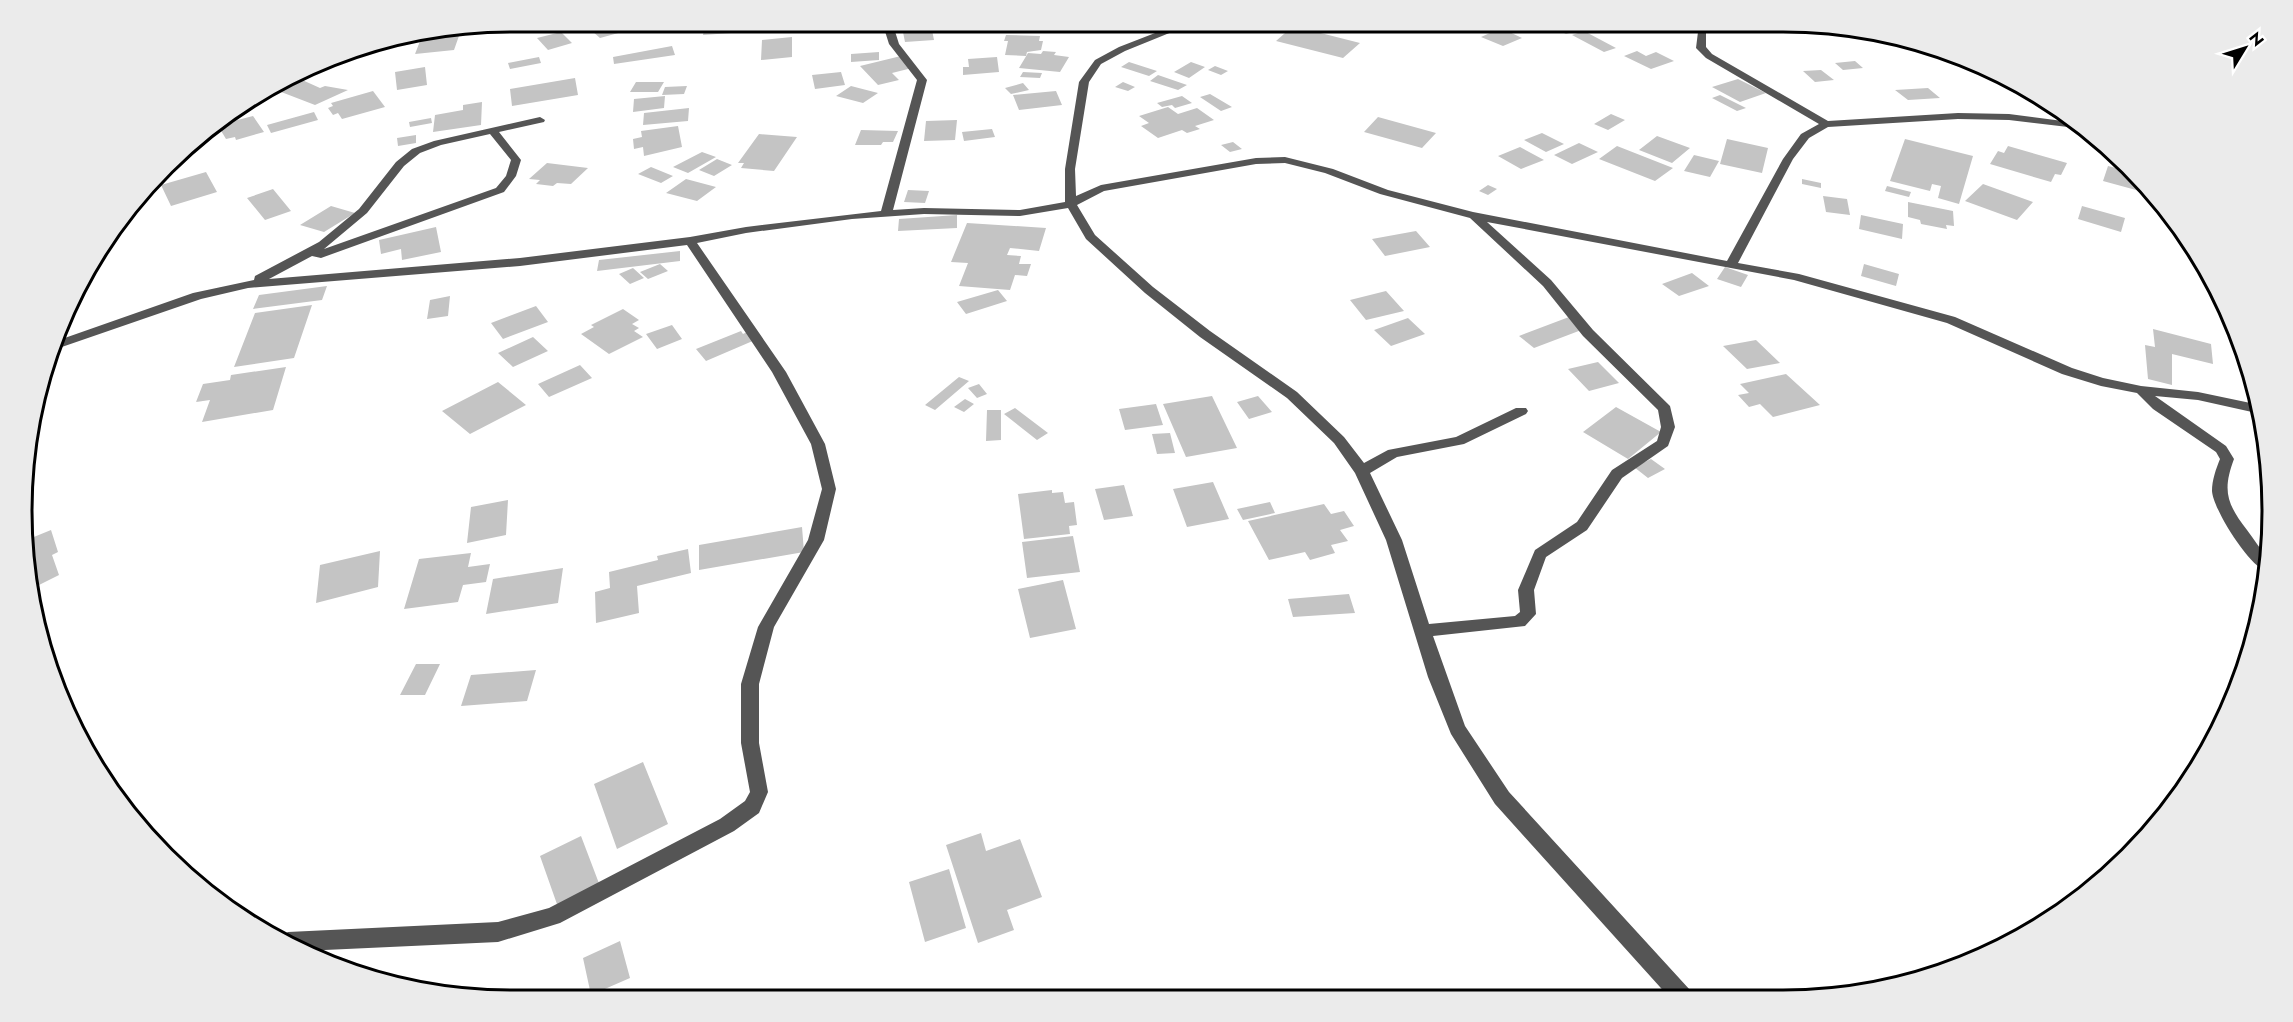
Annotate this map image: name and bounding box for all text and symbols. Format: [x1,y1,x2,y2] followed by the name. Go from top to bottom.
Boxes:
[2215,18,2275,78] north arrow
[2243,27,2269,51] text: N

